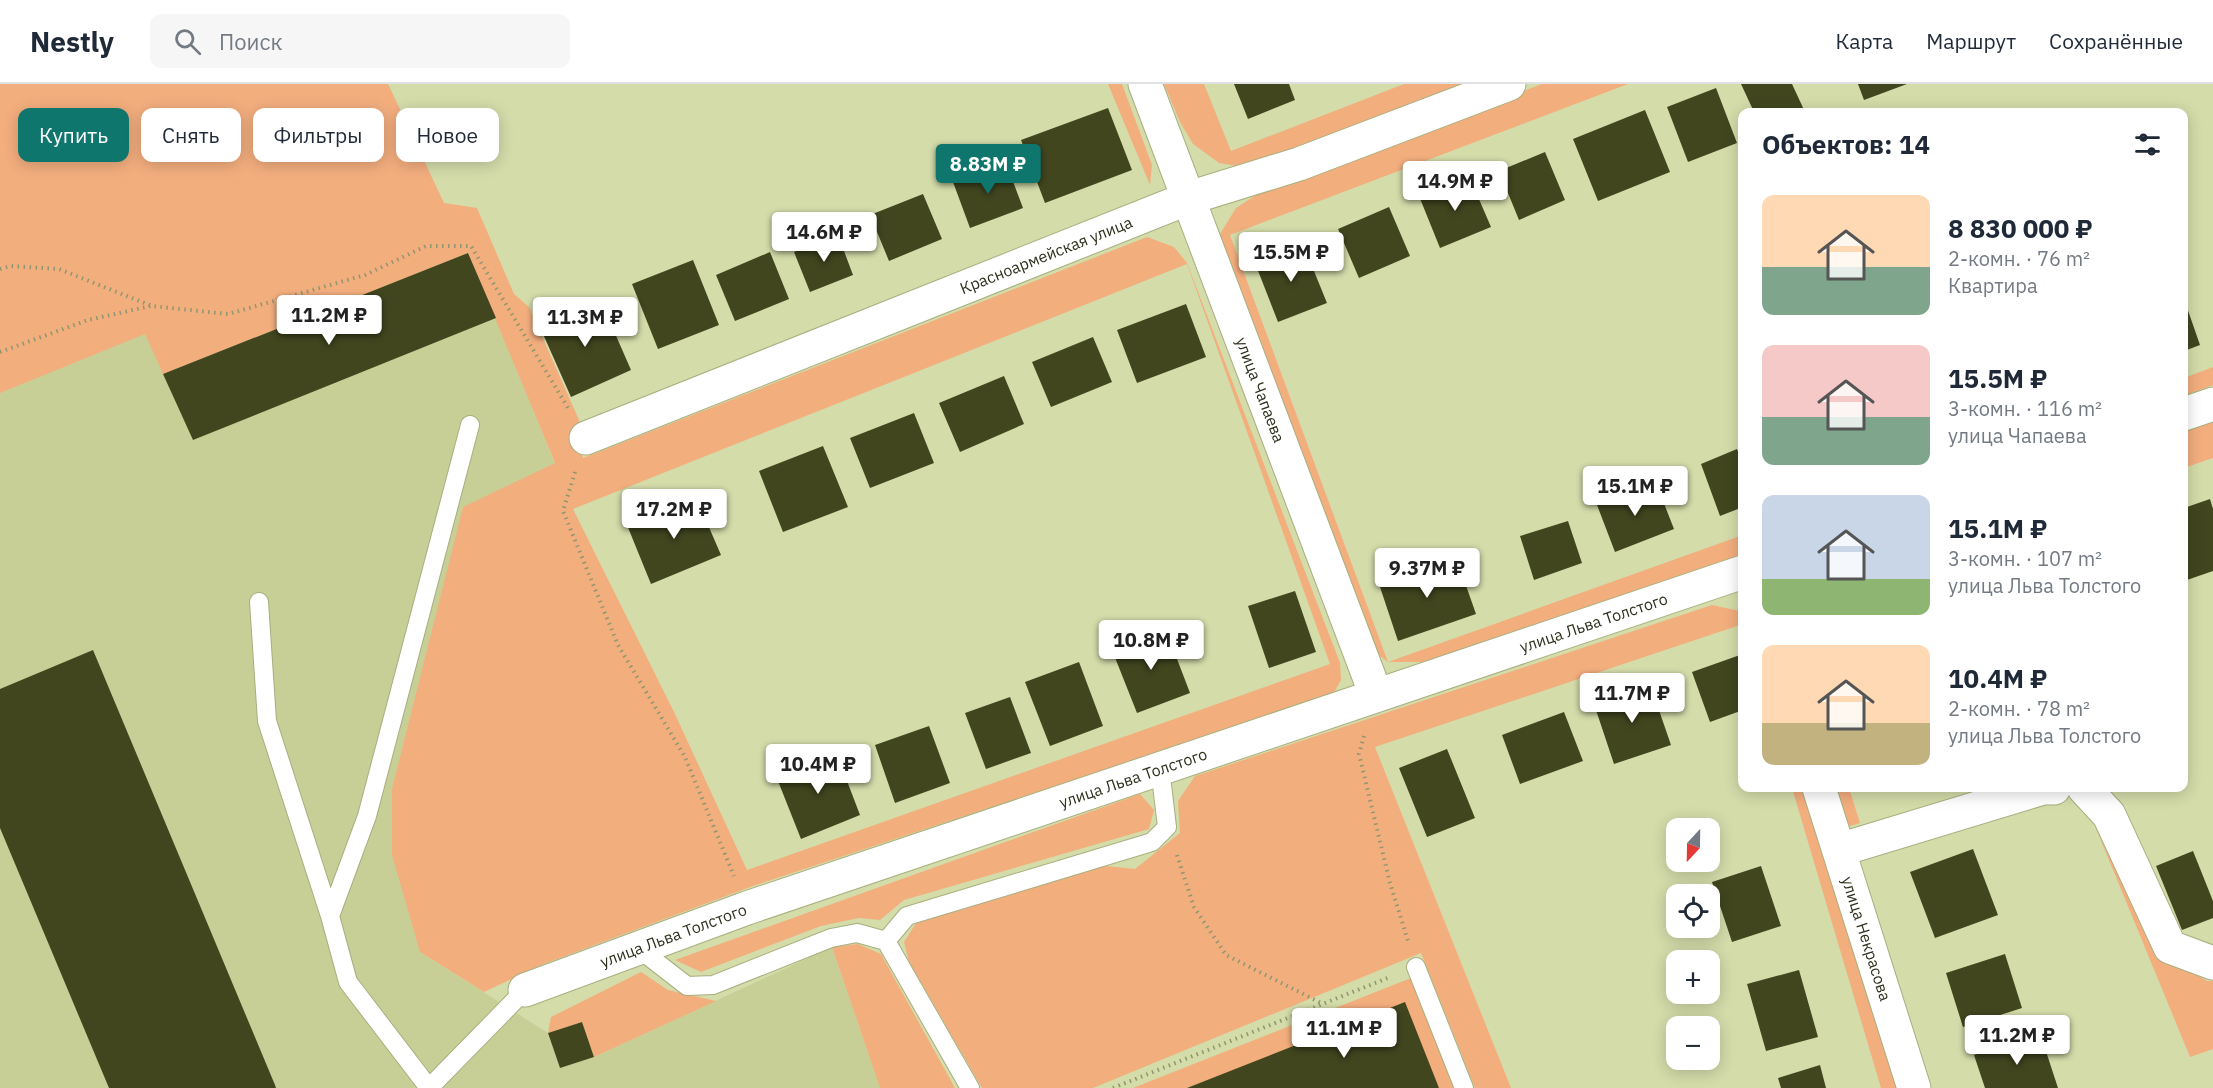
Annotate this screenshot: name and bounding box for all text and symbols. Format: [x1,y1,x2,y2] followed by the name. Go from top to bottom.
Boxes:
[150,14,570,68] search box
[30,23,114,60] text: Nestly
[171,25,204,58] icon: search
[219,27,283,56] text: Поиск
[1835,27,1893,55] text: Карта
[1926,27,2016,55] text: Маршрут
[2049,27,2183,55] text: Сохранённые
[18,108,129,162] chip: Купить
[141,108,241,162] chip: Снять
[253,108,384,162] chip: Фильтры
[396,108,499,162] chip: Новое
[1762,127,1930,161] text: Объектов: 14
[2131,128,2164,161] icon: filters
[933,144,1043,195] pin: 8.83M ₽
[950,150,1026,177] text: 8.83M ₽
[1400,161,1510,212] pin: 14.9M ₽
[1417,167,1493,194] text: 14.9M ₽
[957,211,1136,298] street label: Красноармейская улица
[1948,211,2093,245] text: 8 830 000 ₽
[769,212,879,263] pin: 14.6M ₽
[786,218,862,245] text: 14.6M ₽
[1810,219,1882,291] icon: home
[1236,232,1346,283] pin: 15.5M ₽
[1253,238,1329,265] text: 15.5M ₽
[1948,245,2090,272] text: 2-комн. · 76 m²
[1948,272,2038,299] text: Квартира
[274,295,384,346] pin: 11.2M ₽
[530,297,640,348] pin: 11.3M ₽
[291,301,367,328] text: 11.2M ₽
[547,303,623,330] text: 11.3M ₽
[1232,334,1290,446] street label: улица Чапаева
[1948,361,2047,395] text: 15.5M ₽
[1810,369,1882,441] icon: home
[1948,395,2102,422] text: 3-комн. · 116 m²
[1948,422,2087,449] text: улица Чапаева
[1580,466,1690,517] pin: 15.1M ₽
[1597,472,1673,499] text: 15.1M ₽
[619,489,729,540] pin: 17.2M ₽
[636,495,712,522] text: 17.2M ₽
[1948,511,2047,545] text: 15.1M ₽
[1810,519,1882,591] icon: home
[1948,545,2102,572] text: 3-комн. · 107 m²
[1372,548,1482,599] pin: 9.37M ₽
[1389,554,1465,581] text: 9.37M ₽
[1948,572,2141,599] text: улица Льва Толстого
[1517,588,1670,657] street label: улица Льва Толстого
[1096,620,1206,671] pin: 10.8M ₽
[1113,626,1189,653] text: 10.8M ₽
[1948,661,2047,695] text: 10.4M ₽
[1810,669,1882,741] icon: home
[1577,673,1687,724] pin: 11.7M ₽
[1594,679,1670,706] text: 11.7M ₽
[1948,695,2090,722] text: 2-комн. · 78 m²
[1948,722,2141,749] text: улица Льва Толстого
[763,744,873,795] pin: 10.4M ₽
[1056,744,1210,812] street label: улица Льва Толстого
[780,750,856,777] text: 10.4M ₽
[1666,818,1720,872] north arrow
[1666,818,1720,1070] map controls
[1838,874,1896,1004] street label: улица Некрасова
[1666,884,1720,938] button: locate
[597,899,749,971] street label: улица Льва Толстого
[1666,950,1720,1004] button: +
[1289,1008,1399,1059] pin: 11.1M ₽
[1306,1014,1382,1041] text: 11.1M ₽
[1962,1015,2072,1066] pin: 11.2M ₽
[1666,1016,1720,1070] button: −
[1979,1021,2055,1048] text: 11.2M ₽

